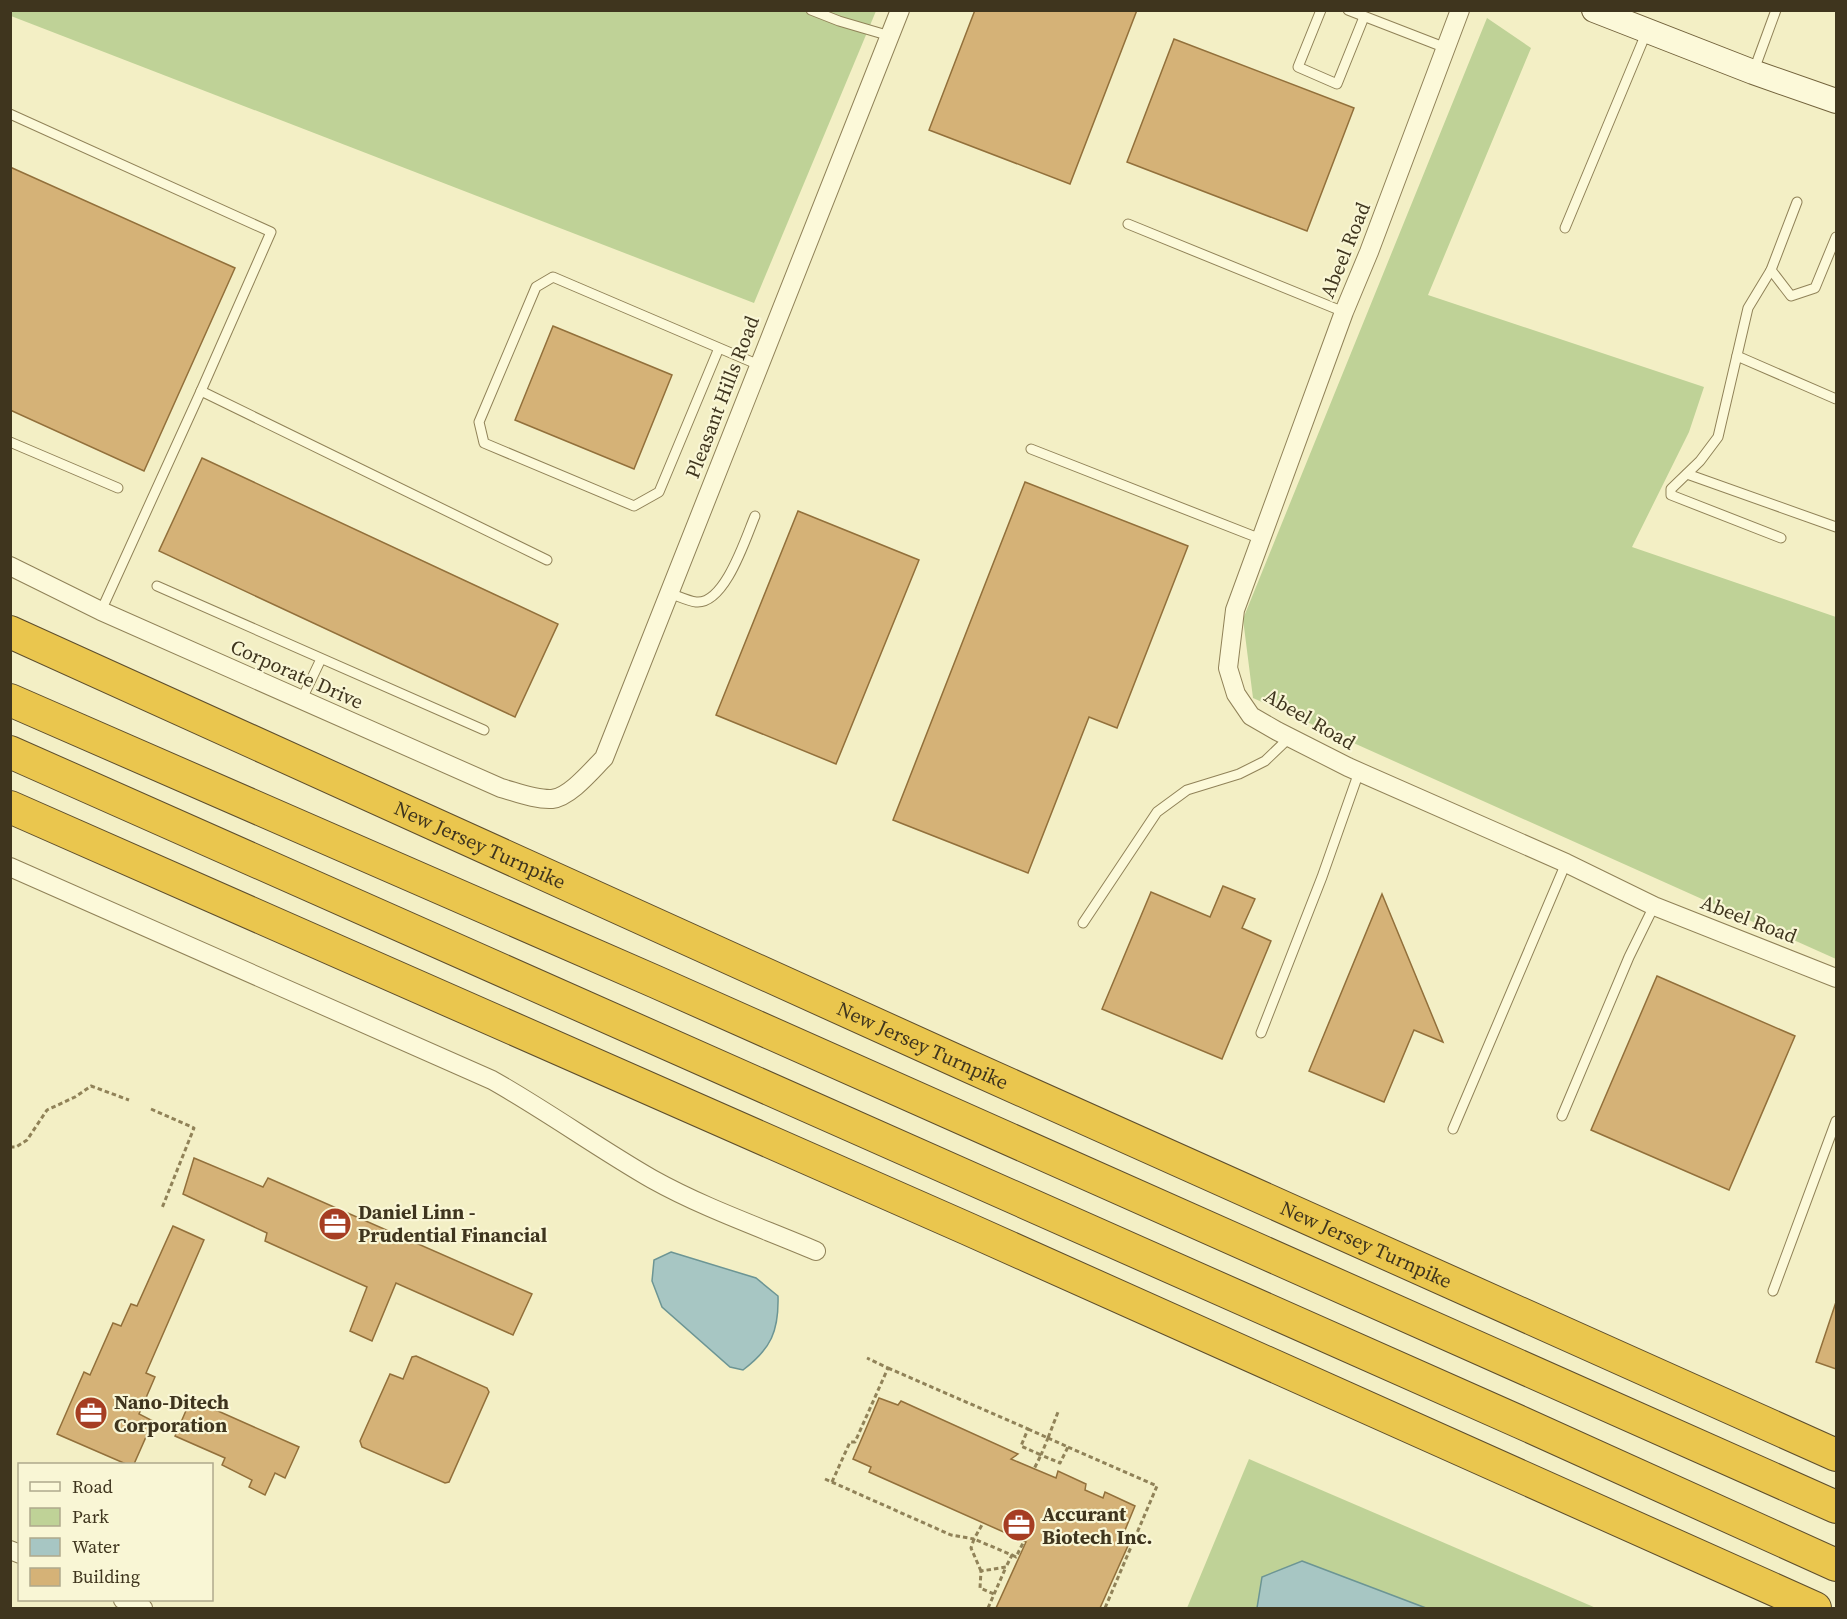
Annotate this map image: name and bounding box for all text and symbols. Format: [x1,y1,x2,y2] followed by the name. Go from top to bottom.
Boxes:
[1313,197,1377,302] street label: Abeel Road
[678,311,766,482] street label: Pleasant Hills Road
[226,632,368,716] street label: Corporate Drive
[1259,682,1361,757] street label: Abeel Road
[390,794,570,896] street label: New Jersey Turnpike
[1697,888,1802,950] street label: Abeel Road
[833,995,1013,1096] street label: New Jersey Turnpike
[1276,1194,1456,1295] street label: New Jersey Turnpike
[358,1198,547,1249] place label: Daniel Linn - Prudential Financial
[317,1206,353,1242] office icon: Daniel Linn - Prudential Financial
[114,1388,229,1439] place label: Nano-Ditech Corporation
[73,1395,109,1431] office icon: Nano-Ditech Corporation
[18,1463,213,1601] legend
[72,1474,113,1499] text: Road
[1042,1500,1153,1551] place label: Accurant Biotech Inc.
[72,1504,109,1529] text: Park
[1001,1507,1037,1543] office icon: Accurant Biotech Inc.
[72,1534,120,1559] text: Water
[72,1564,140,1589] text: Building

